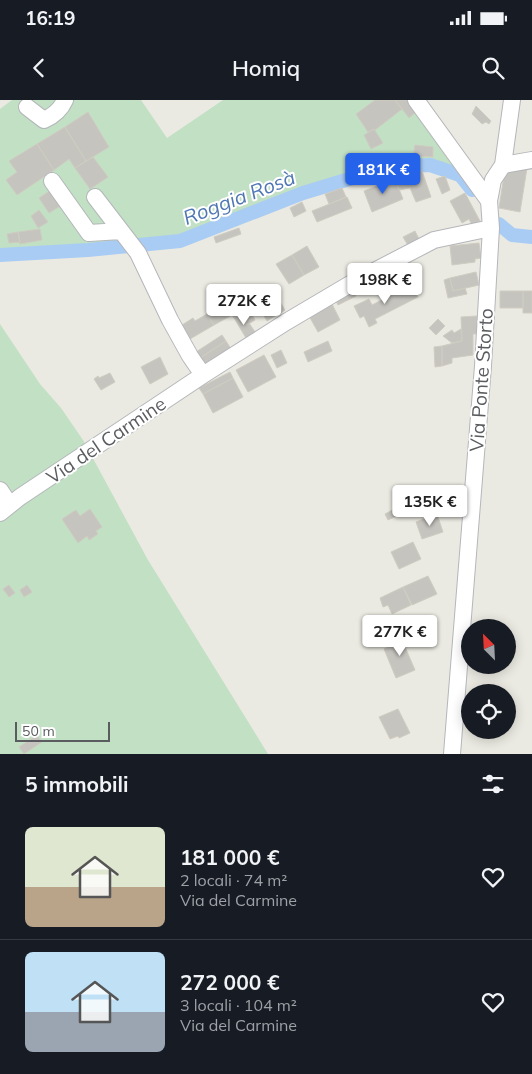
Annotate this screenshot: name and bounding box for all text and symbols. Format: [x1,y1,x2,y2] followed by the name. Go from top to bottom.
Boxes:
[25,6,75,30] text: 16:19
[25,54,53,82] icon: back
[232,54,300,82] text: Homiq
[479,54,507,82] icon: search
[342,152,424,195] pin: 181K €
[356,159,410,179] text: 181K €
[179,164,299,230] water label: Roggia Rosà
[344,262,426,305] pin: 198K €
[358,269,412,289] text: 198K €
[203,284,285,326] pin: 272K €
[217,290,271,310] text: 272K €
[464,307,498,453] street label: Via Ponte Storto
[42,391,170,489] street label: Via del Carmine
[389,484,471,527] pin: 135K €
[403,491,457,511] text: 135K €
[359,614,441,657] pin: 277K €
[461,619,516,674] north arrow
[461,619,516,739] map controls
[373,621,427,641] text: 277K €
[461,684,516,739] button: locate
[15,719,110,742] scale bar
[22,722,55,740] text: 50 m
[479,770,507,798] icon: filters
[25,771,129,797] text: 5 immobili
[180,844,280,870] text: 181 000 €
[65,847,125,907] icon: home
[479,863,507,891] icon: heart
[180,870,287,890] text: 2 locali · 74 m²
[180,890,297,910] text: Via del Carmine
[180,969,280,995] text: 272 000 €
[65,972,125,1032] icon: home
[479,988,507,1016] icon: heart
[180,995,297,1015] text: 3 locali · 104 m²
[180,1015,297,1035] text: Via del Carmine

